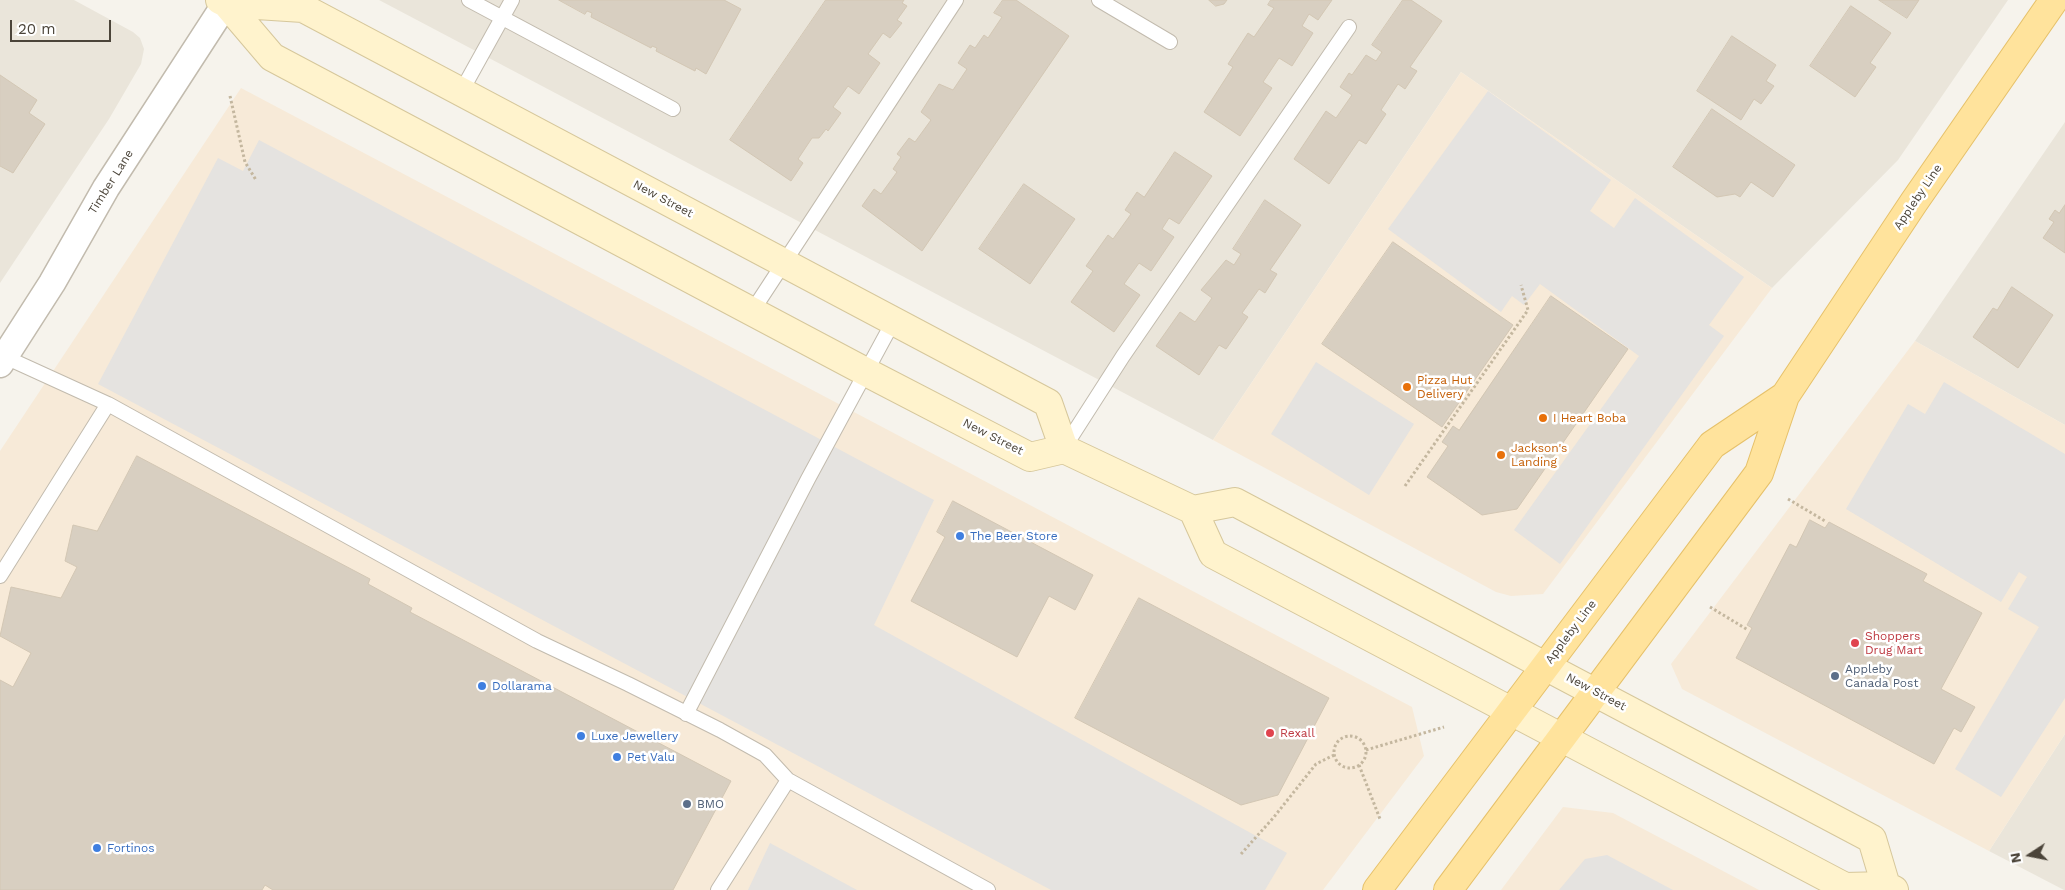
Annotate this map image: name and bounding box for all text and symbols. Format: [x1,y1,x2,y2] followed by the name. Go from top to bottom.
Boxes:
[12,10,114,42] scale bar
[18,20,56,38] text: 20 m
[85,147,137,217] street label: Timber Lane
[1891,162,1945,232] street label: Appleby Line
[631,177,695,221] street label: New Street
[1417,373,1472,401] place label: Pizza Hut Delivery
[1401,381,1413,393] marker: Pizza Hut Delivery
[1553,411,1626,425] place label: I Heart Boba
[1537,412,1549,424] marker: I Heart Boba
[960,416,1026,458] street label: New Street
[1511,441,1567,469] place label: Jackson's Landing
[1495,449,1507,461] marker: Jackson's Landing
[970,529,1058,543] place label: The Beer Store
[954,530,966,542] marker: The Beer Store
[1542,597,1600,667] street label: Appleby Line
[1865,629,1923,657] place label: Shoppers Drug Mart
[1849,637,1861,649] marker: Shoppers Drug Mart
[1845,662,1918,690] place label: Appleby Canada Post
[1564,670,1628,714] street label: New Street
[1829,670,1841,682] marker: Appleby Canada Post
[492,679,552,693] place label: Dollarama
[476,680,488,692] marker: Dollarama
[1280,726,1315,740] place label: Rexall
[1264,727,1276,739] marker: Rexall
[591,729,678,743] place label: Luxe Jewellery
[575,730,587,742] marker: Luxe Jewellery
[627,750,675,764] place label: Pet Valu
[611,751,623,763] marker: Pet Valu
[697,797,724,811] place label: BMO
[681,798,693,810] marker: BMO
[2005,830,2055,880] north arrow
[107,841,155,855] place label: Fortinos
[91,842,103,854] marker: Fortinos
[2006,851,2024,864] text: N

